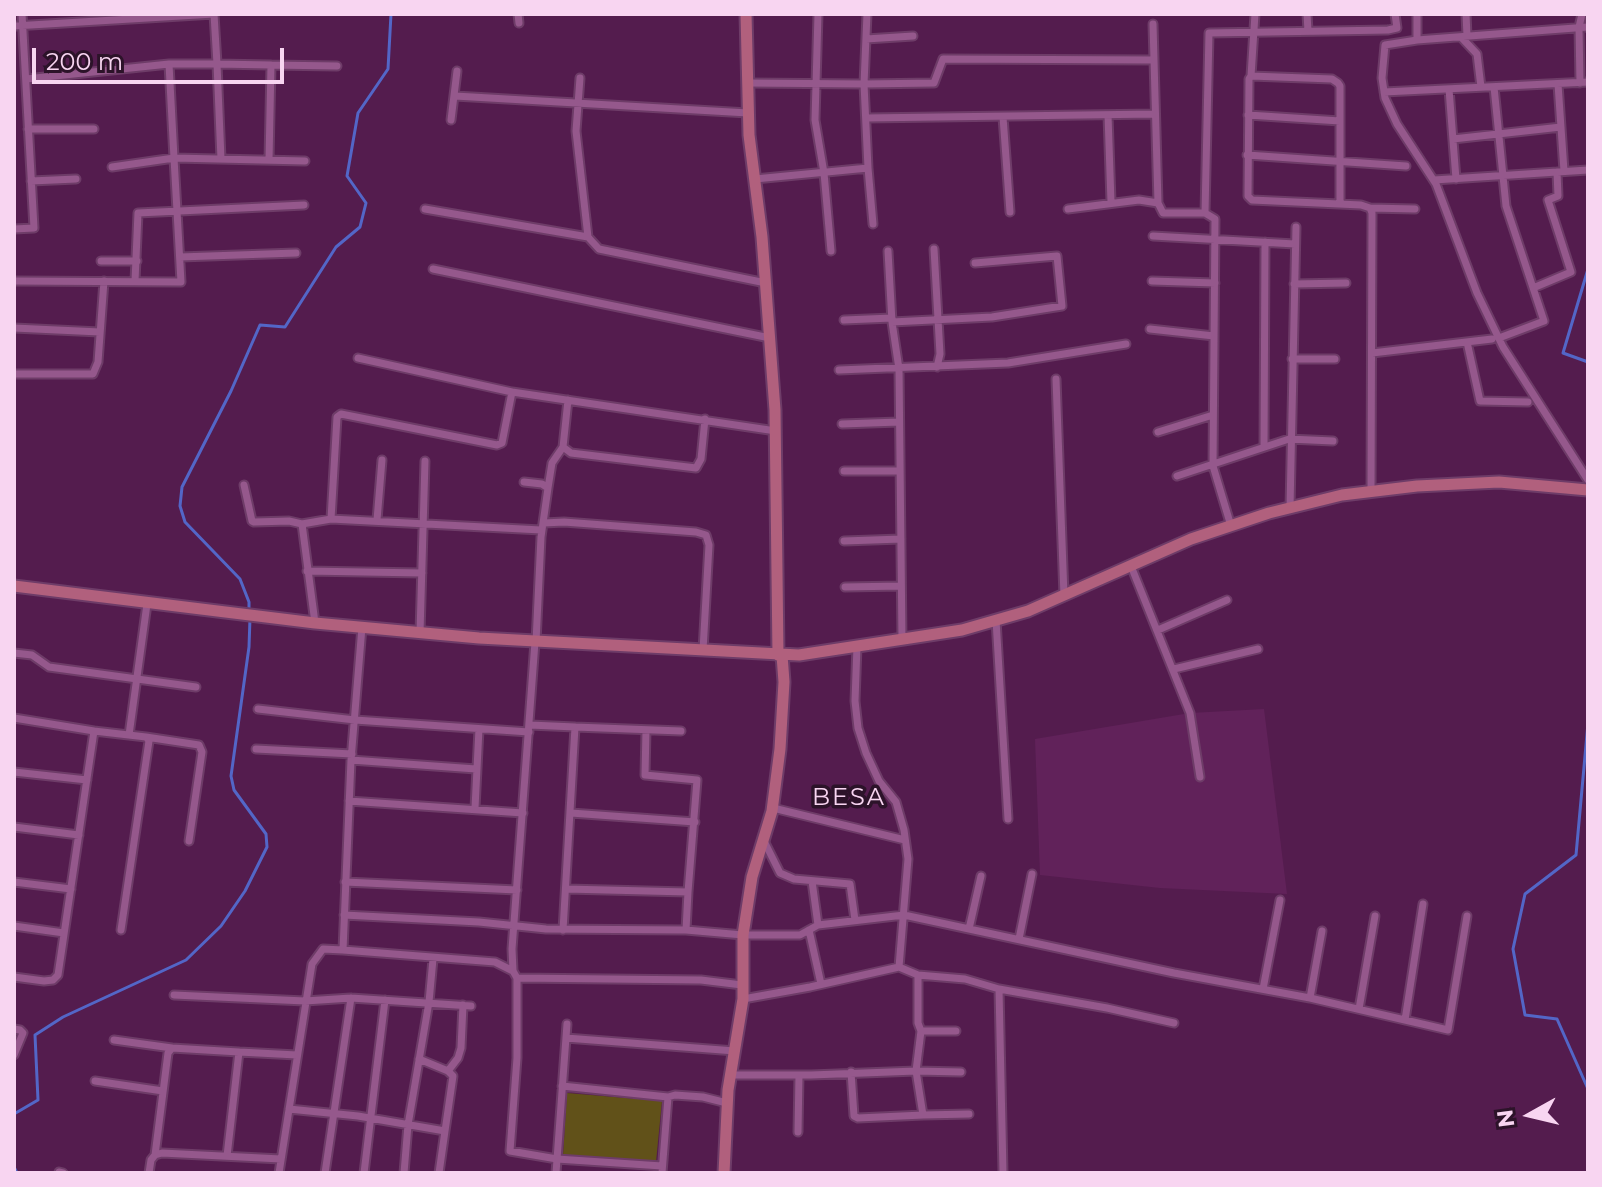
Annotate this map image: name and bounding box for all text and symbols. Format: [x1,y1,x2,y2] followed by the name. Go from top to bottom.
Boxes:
[36,32,288,82] scale bar
[46,47,123,76] text: 200 m
[812,784,886,812] district label: BESA
[1490,1075,1570,1155] north arrow
[1491,1108,1520,1129] text: N

